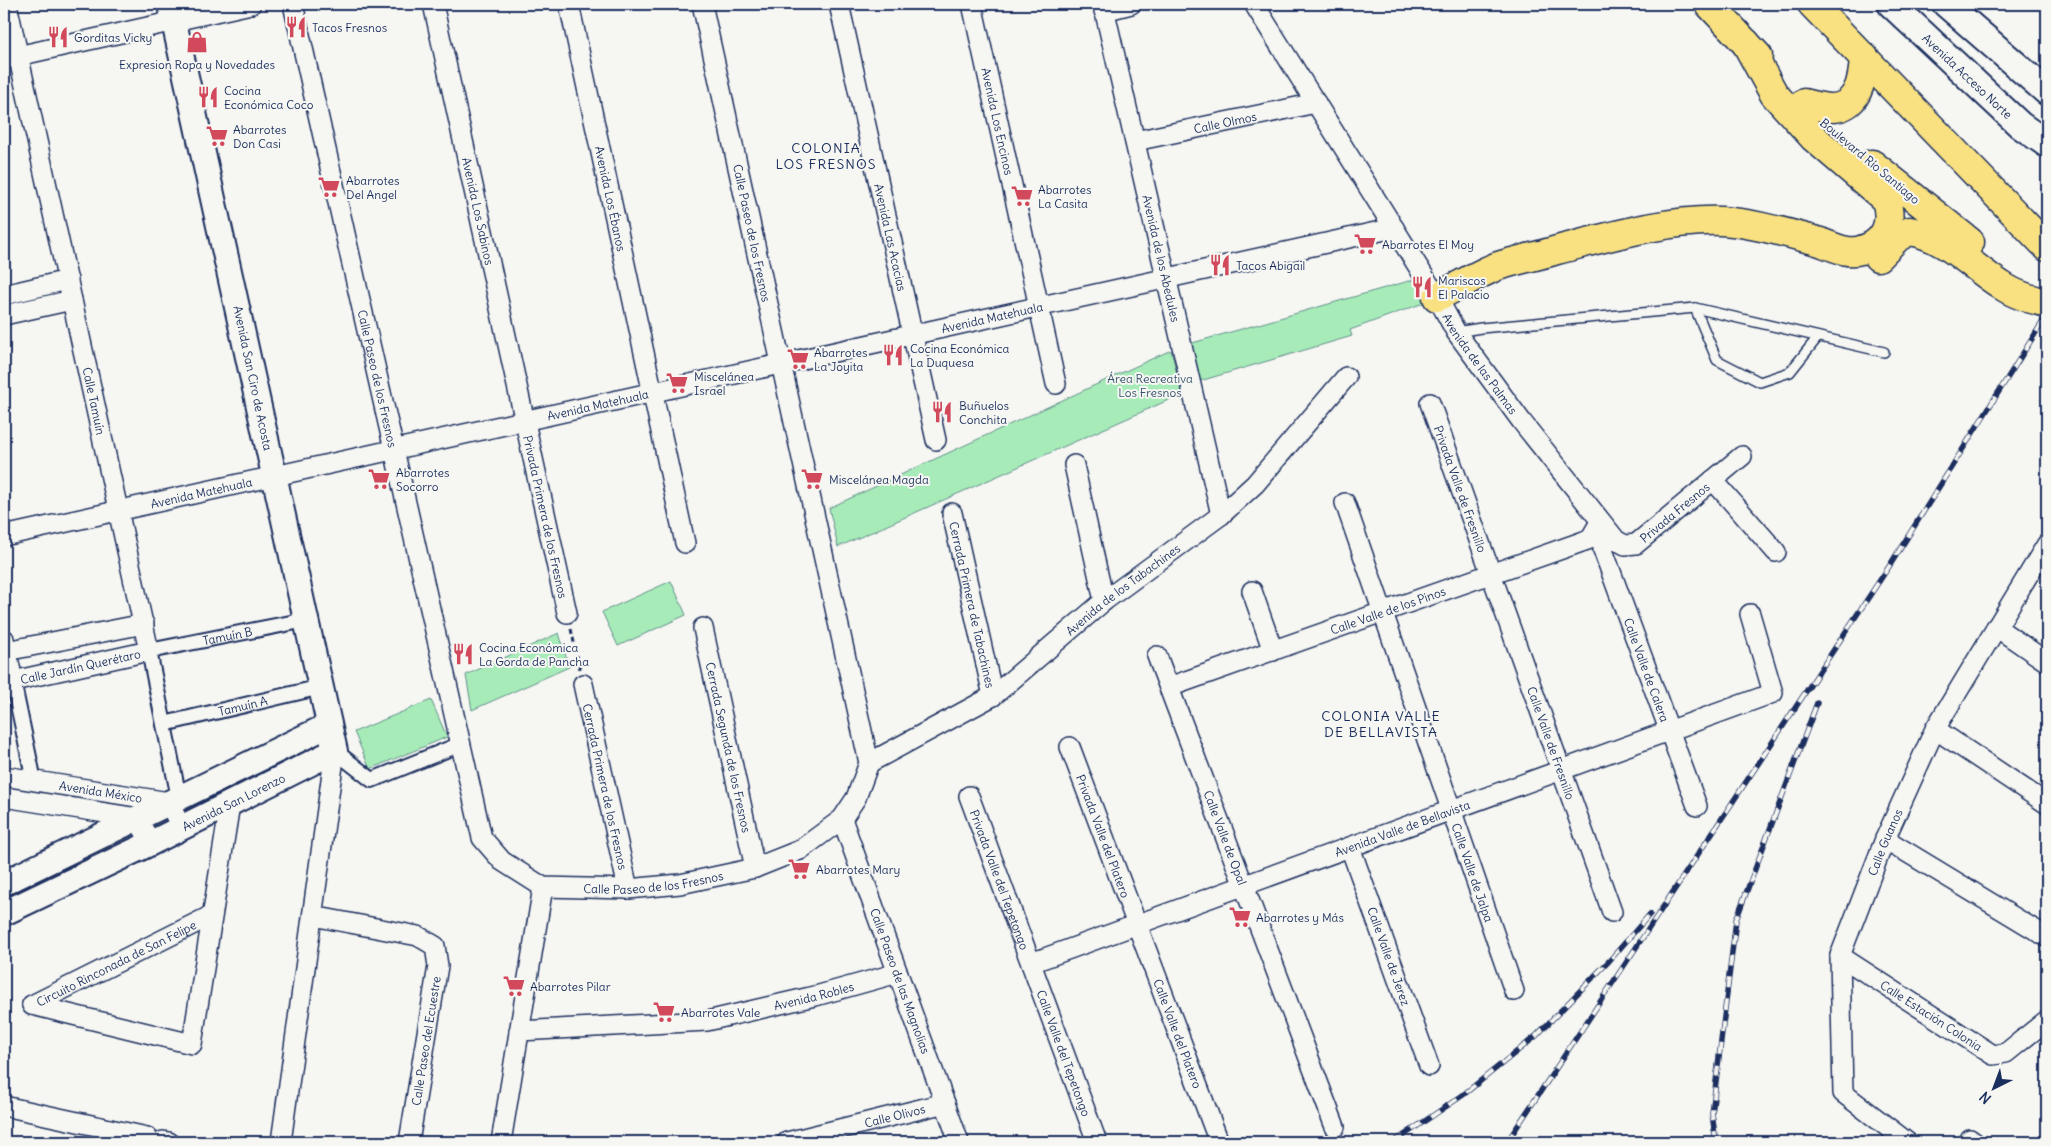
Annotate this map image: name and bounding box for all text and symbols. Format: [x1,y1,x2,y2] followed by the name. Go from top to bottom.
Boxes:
[283,14,309,40] restaurant icon: Tacos Fresnos
[312,20,387,35] place label: Tacos Fresnos
[45,24,71,50] restaurant icon: Gorditas Vicky
[184,29,210,55] shop icon: Expresion Ropa y Novedades
[74,30,152,45] place label: Gorditas Vicky
[1919,30,2016,122] street label: Avenida Acceso Norte
[119,57,275,72] place label: Expresion Ropa y Novedades
[979,66,1017,176] street label: Avenida Los Encinos
[224,83,314,112] place label: Cocina Económica Coco
[195,84,221,110] restaurant icon: Cocina Económica Coco
[1192,108,1258,136] street label: Calle Olmos
[1817,115,1923,207] street label: Boulevard Río Santiago
[233,122,286,151] place label: Abarrotes Don Casi
[204,123,230,149] supermarket icon: Abarrotes Don Casi
[775,139,877,173] district label: COLONIA LOS FRESNOS
[592,144,630,253] street label: Avenida Los Ébanos
[459,156,498,266] street label: Avenida Los Sabinos
[730,163,774,303] street label: Calle Paseo de los Fresnos
[346,173,399,202] place label: Abarrotes Del Angel
[316,174,342,200] supermarket icon: Abarrotes Del Angel
[872,182,910,292] street label: Avenida Las Acacias
[1038,182,1091,211] place label: Abarrotes La Casita
[1009,183,1035,209] supermarket icon: Abarrotes La Casita
[1140,193,1184,323] street label: Avenida de los Abedules
[1352,231,1378,257] supermarket icon: Abarrotes El Moy
[1382,237,1474,252] place label: Abarrotes El Moy
[1207,252,1233,278] restaurant icon: Tacos Abigail
[1236,258,1305,273] place label: Tacos Abigail
[1438,273,1490,302] place label: Mariscos El Palacio
[1409,274,1435,300] restaurant icon: Mariscos El Palacio
[940,299,1044,336] street label: Avenida Matehuala
[230,304,276,452] street label: Avenida San Ciro de Acosta
[355,308,401,449] street label: Calle Paseo de los Fresnos
[1440,311,1521,417] street label: Avenida de las Palmas
[910,341,1009,370] place label: Cocina Económica La Duquesa
[880,342,906,368] restaurant icon: Cocina Económica La Duquesa
[814,345,867,374] place label: Abarrotes La Joyita
[785,346,811,372] supermarket icon: Abarrotes La Joyita
[80,366,108,436] street label: Calle Tamuín
[694,369,754,398] place label: Miscelánea Israel
[664,370,690,396] supermarket icon: Miscelánea Israel
[1107,371,1193,400] park label: Área Recreativa Los Fresnos
[545,386,650,423] street label: Avenida Matehuala
[959,398,1009,427] place label: Buñuelos Conchita
[929,399,955,425] restaurant icon: Buñuelos Conchita
[1431,423,1490,554] street label: Privada Valle de Fresnillo
[521,434,571,600] street label: Privada Primera de los Fresnos
[396,465,449,494] place label: Abarrotes Socorro
[366,466,392,492] supermarket icon: Abarrotes Socorro
[799,466,825,492] supermarket icon: Miscelánea Magda
[829,472,929,487] place label: Miscelánea Magda
[149,474,254,511] street label: Avenida Matehuala
[1636,479,1712,545] street label: Privada Fresnos
[947,520,998,690] street label: Cerrada Primera de Tabachines
[1062,540,1183,638] street label: Avenida de los Tabachines
[1328,583,1448,637] street label: Calle Valle de los Pinos
[1621,616,1673,724] street label: Calle Valle de Calera
[201,623,254,648] street label: Tamuín B
[479,640,589,669] place label: Cocina Económica La Gorda de Pancha
[450,641,476,667] restaurant icon: Cocina Económica La Gorda de Pancha
[19,646,142,687] street label: Calle Jardín Querétaro
[703,661,755,834] street label: Cerrada Segunda de los Fresnos
[1524,684,1579,802] street label: Calle Valle de Fresnillo
[217,692,269,718] street label: Tamuín A
[580,702,631,871] street label: Cerrada Primera de los Fresnos
[1321,707,1441,741] district label: COLONIA VALLE DE BELLAVISTA
[179,770,288,834] street label: Avenida San Lorenzo
[1073,772,1134,900] street label: Privada Valle del Platero
[58,777,144,805] street label: Avenida México
[1201,788,1250,887] street label: Calle Valle de Opal
[1333,796,1472,859] street label: Avenida Valle de Bellavista
[1864,806,1905,878] street label: Calle Guanos
[967,807,1033,952] street label: Privada Valle del Tepetongo
[1449,821,1497,924] street label: Calle Valle de Jalpa
[786,856,812,882] supermarket icon: Abarrotes Mary
[816,862,900,877] place label: Abarrotes Mary
[583,867,725,897] street label: Calle Paseo de los Fresnos
[1227,904,1253,930] supermarket icon: Abarrotes y Más
[1365,905,1414,1008] street label: Calle Valle de Jerez
[867,906,934,1055] street label: Calle Paseo de las Magnolias
[1256,910,1344,925] place label: Abarrotes y Más
[34,917,198,1009] street label: Circuito Rinconada de San Felipe
[501,973,527,999] supermarket icon: Abarrotes Pilar
[408,975,444,1107] street label: Calle Paseo del Ecuestre
[1151,977,1206,1090] street label: Calle Valle del Platero
[1878,977,1986,1054] street label: Calle Estación Colonia
[772,978,855,1013] street label: Avenida Robles
[530,979,611,994] place label: Abarrotes Pilar
[1034,988,1094,1118] street label: Calle Valle del Tepetongo
[651,999,677,1025] supermarket icon: Abarrotes Vale
[681,1005,760,1020] place label: Abarrotes Vale
[1968,1064,2018,1114] north arrow
[1976,1088,1995,1108] text: N
[863,1101,927,1130] street label: Calle Olivos

